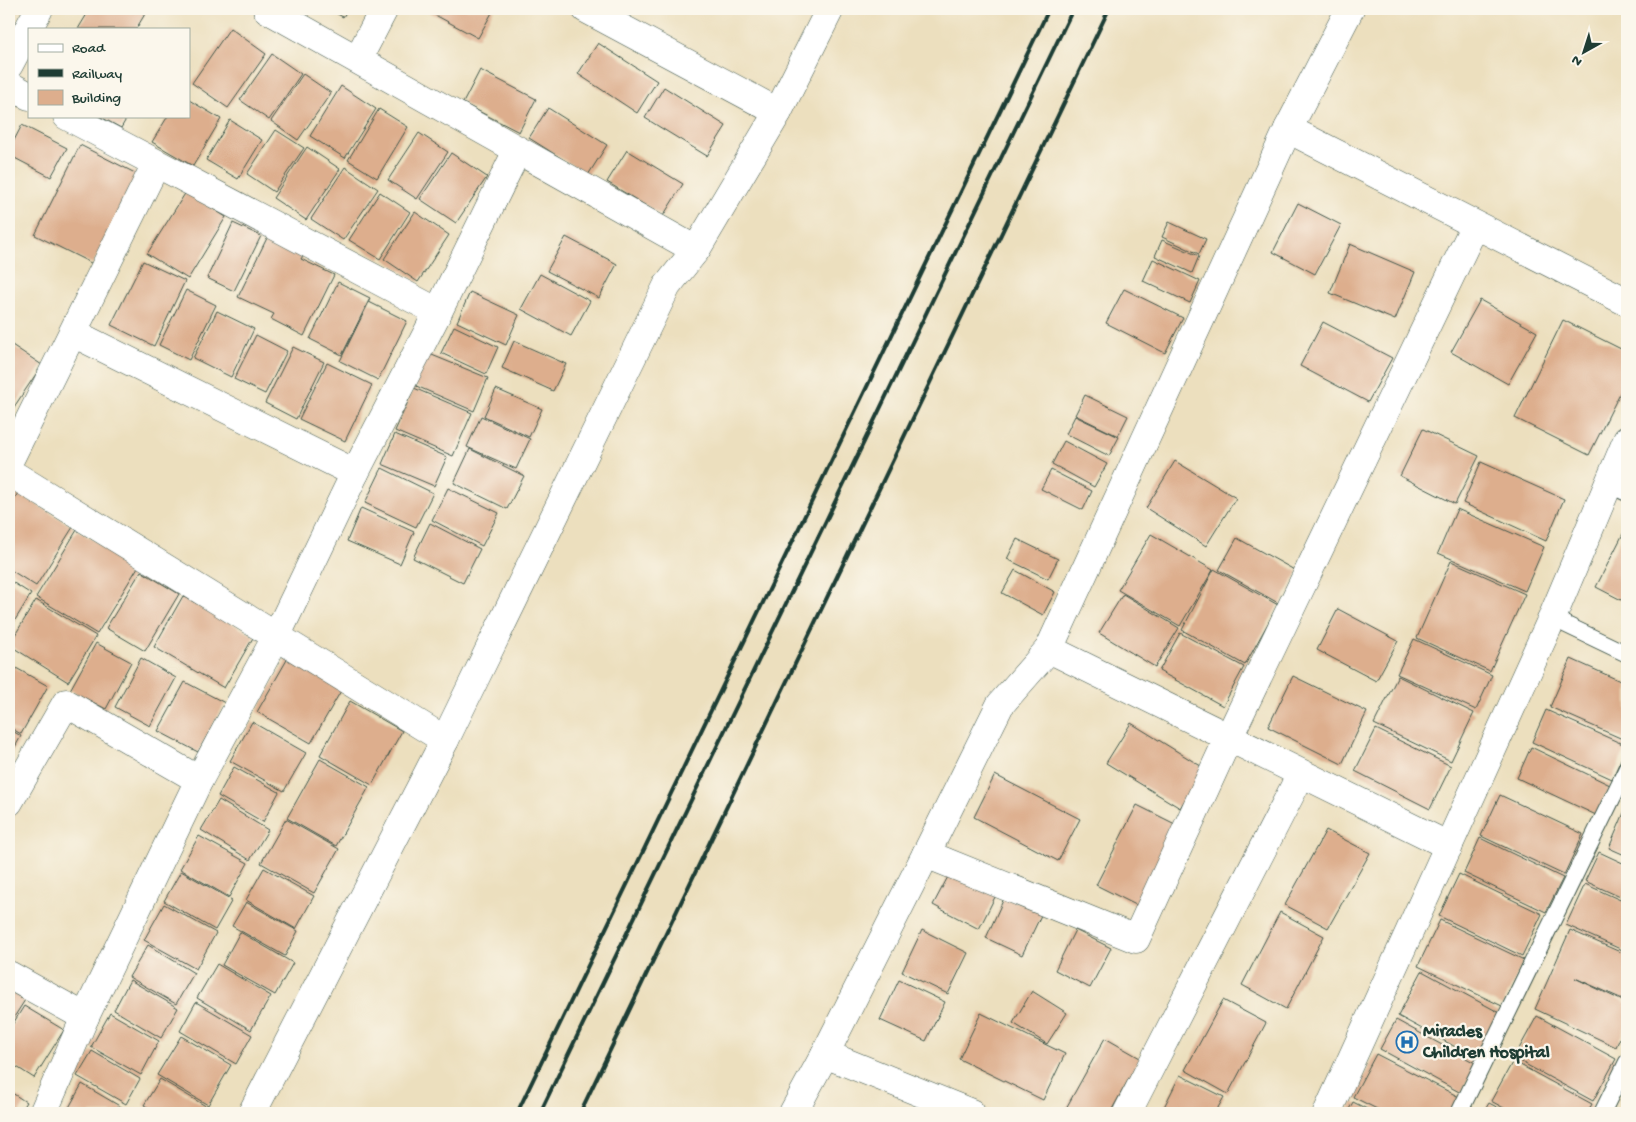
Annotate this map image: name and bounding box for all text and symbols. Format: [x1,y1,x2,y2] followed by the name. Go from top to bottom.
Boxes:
[28,28,190,118] legend
[1558,28,1608,78] north arrow
[72,40,106,58] text: Road
[1568,51,1586,70] text: N
[72,66,123,84] text: Railway
[71,90,121,108] text: Building
[1422,1022,1550,1064] place label: Miracles Children Hospital
[1395,1030,1419,1054] hospital icon: Miracles Children Hospital

